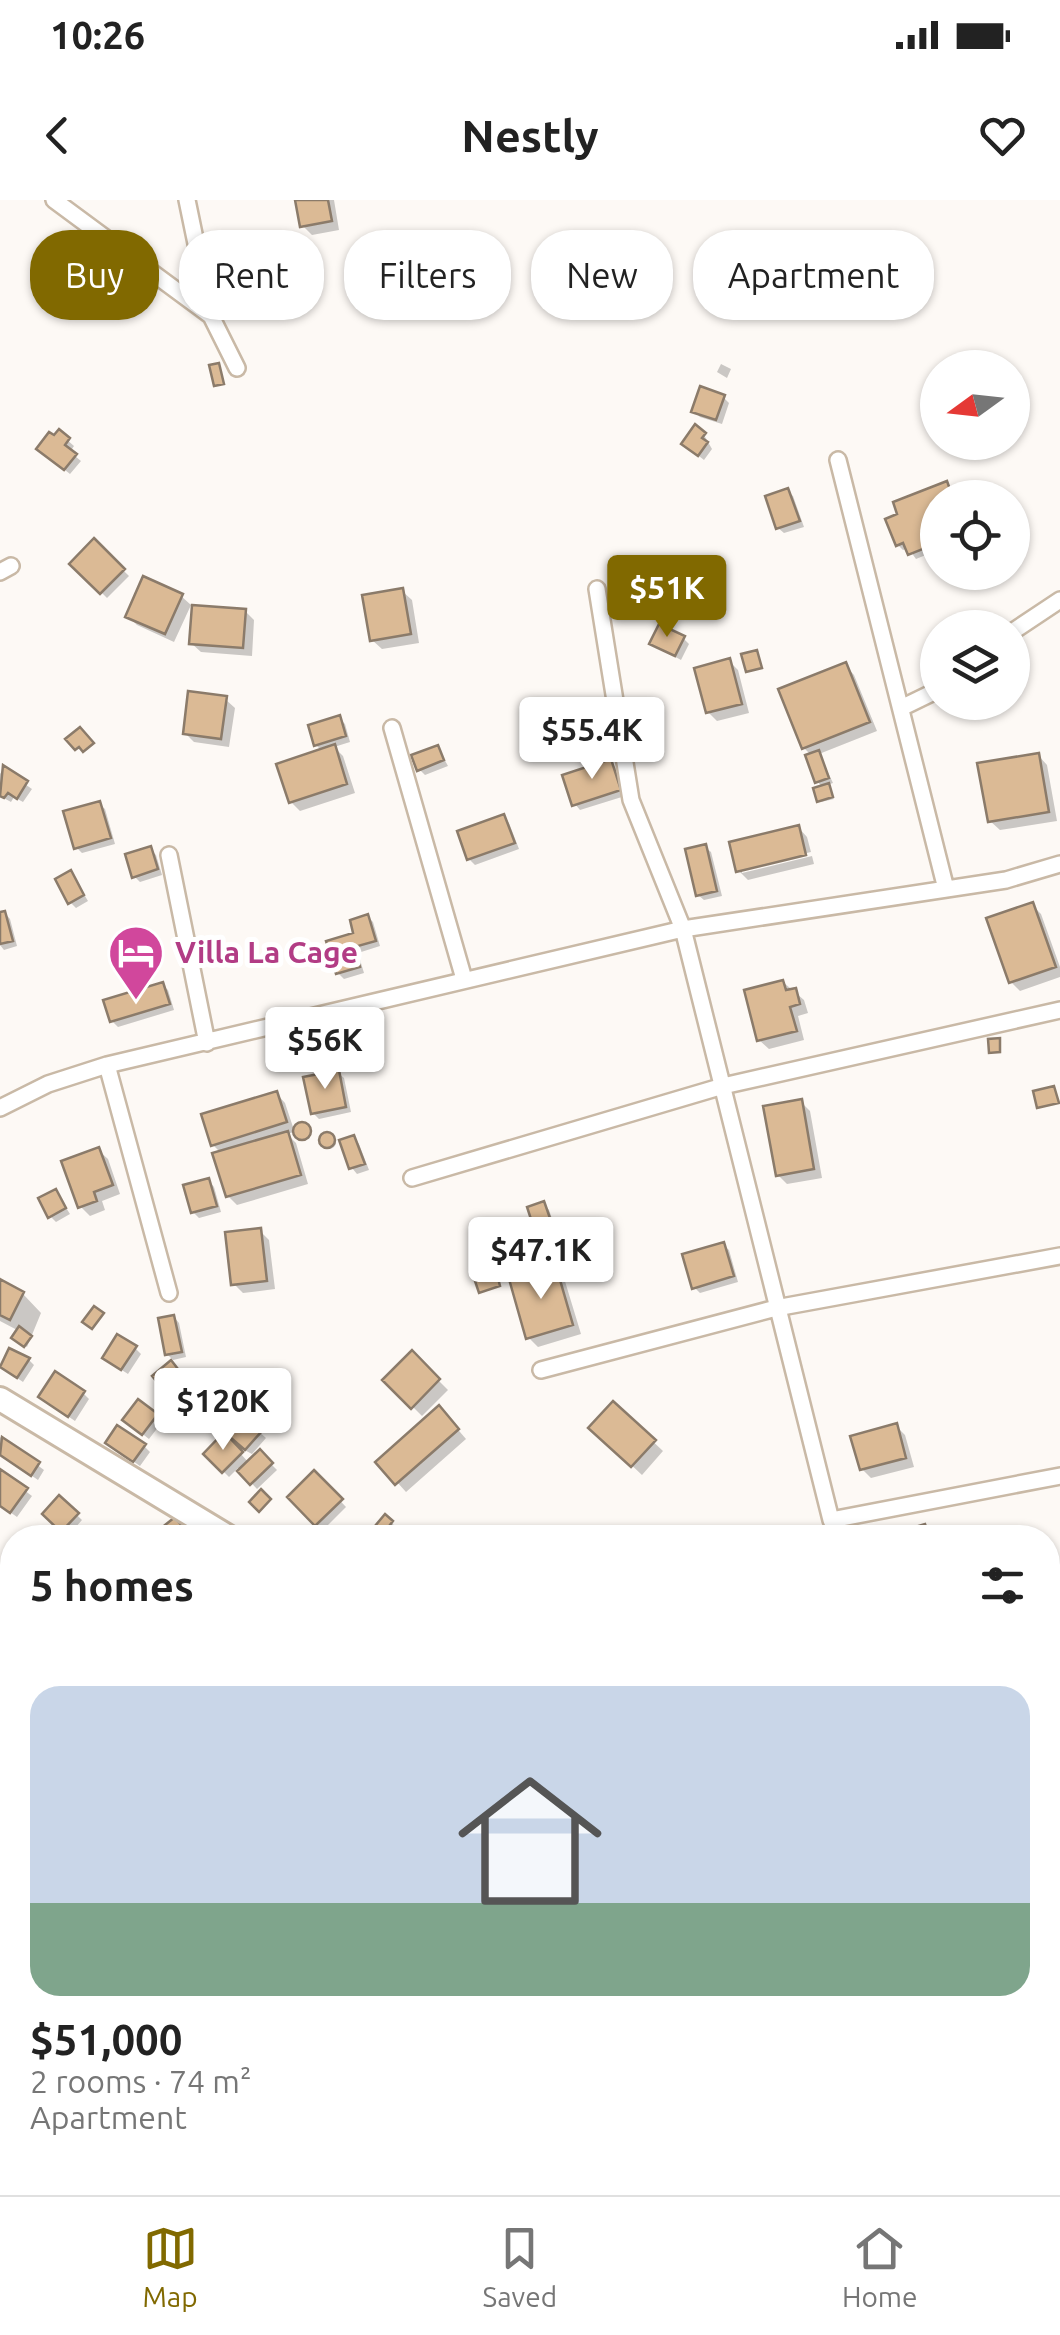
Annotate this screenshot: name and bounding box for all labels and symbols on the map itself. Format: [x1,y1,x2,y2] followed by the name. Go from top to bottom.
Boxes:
[920,350,1030,460] north arrow
[608,555,726,640] pin: $51K
[511,697,673,782] pin: $55.4K
[106,923,166,1002] hotel icon: Villa La Cage
[175,935,358,969] place label: Villa La Cage
[266,1007,384,1092] pin: $56K
[460,1217,622,1302] pin: $47.1K
[153,1368,293,1453] pin: $120K

